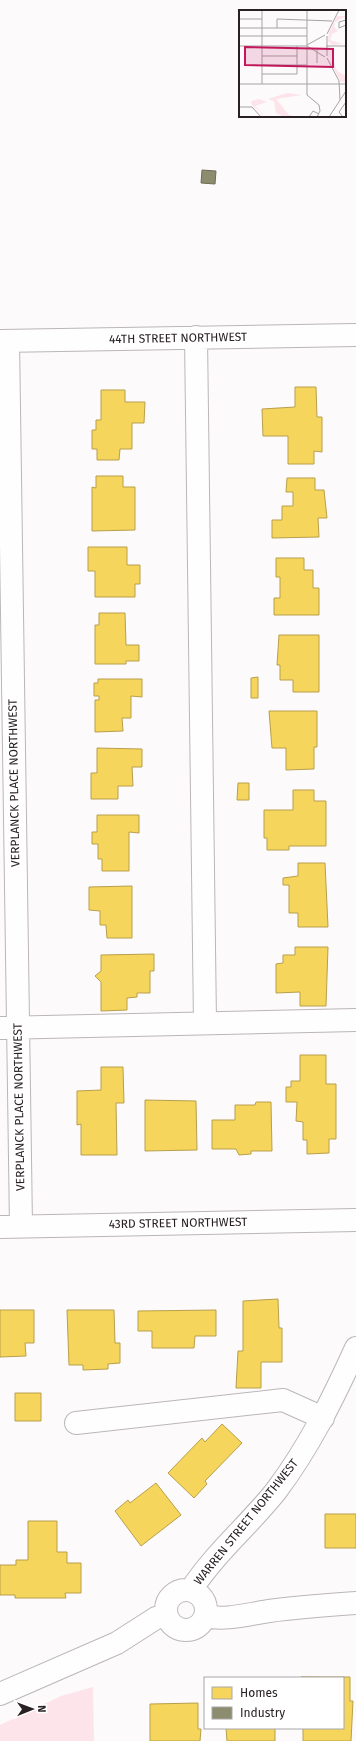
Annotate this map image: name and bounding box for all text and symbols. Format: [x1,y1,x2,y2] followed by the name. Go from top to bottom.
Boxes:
[239,10,346,117] inset map
[109,330,248,346] street label: 44TH STREET NORTHWEST
[6,698,22,867] street label: VERPLANCK PLACE NORTHWEST
[11,1022,27,1191] street label: VERPLANCK PLACE NORTHWEST
[108,1215,248,1231] street label: 43RD STREET NORTHWEST
[191,1456,302,1588] street label: WARREN STREET NORTHWEST
[204,1677,344,1729] legend
[240,1686,278,1700] text: Homes
[12,1689,52,1729] north arrow
[35,1705,48,1713] text: N
[240,1706,285,1720] text: Industry

